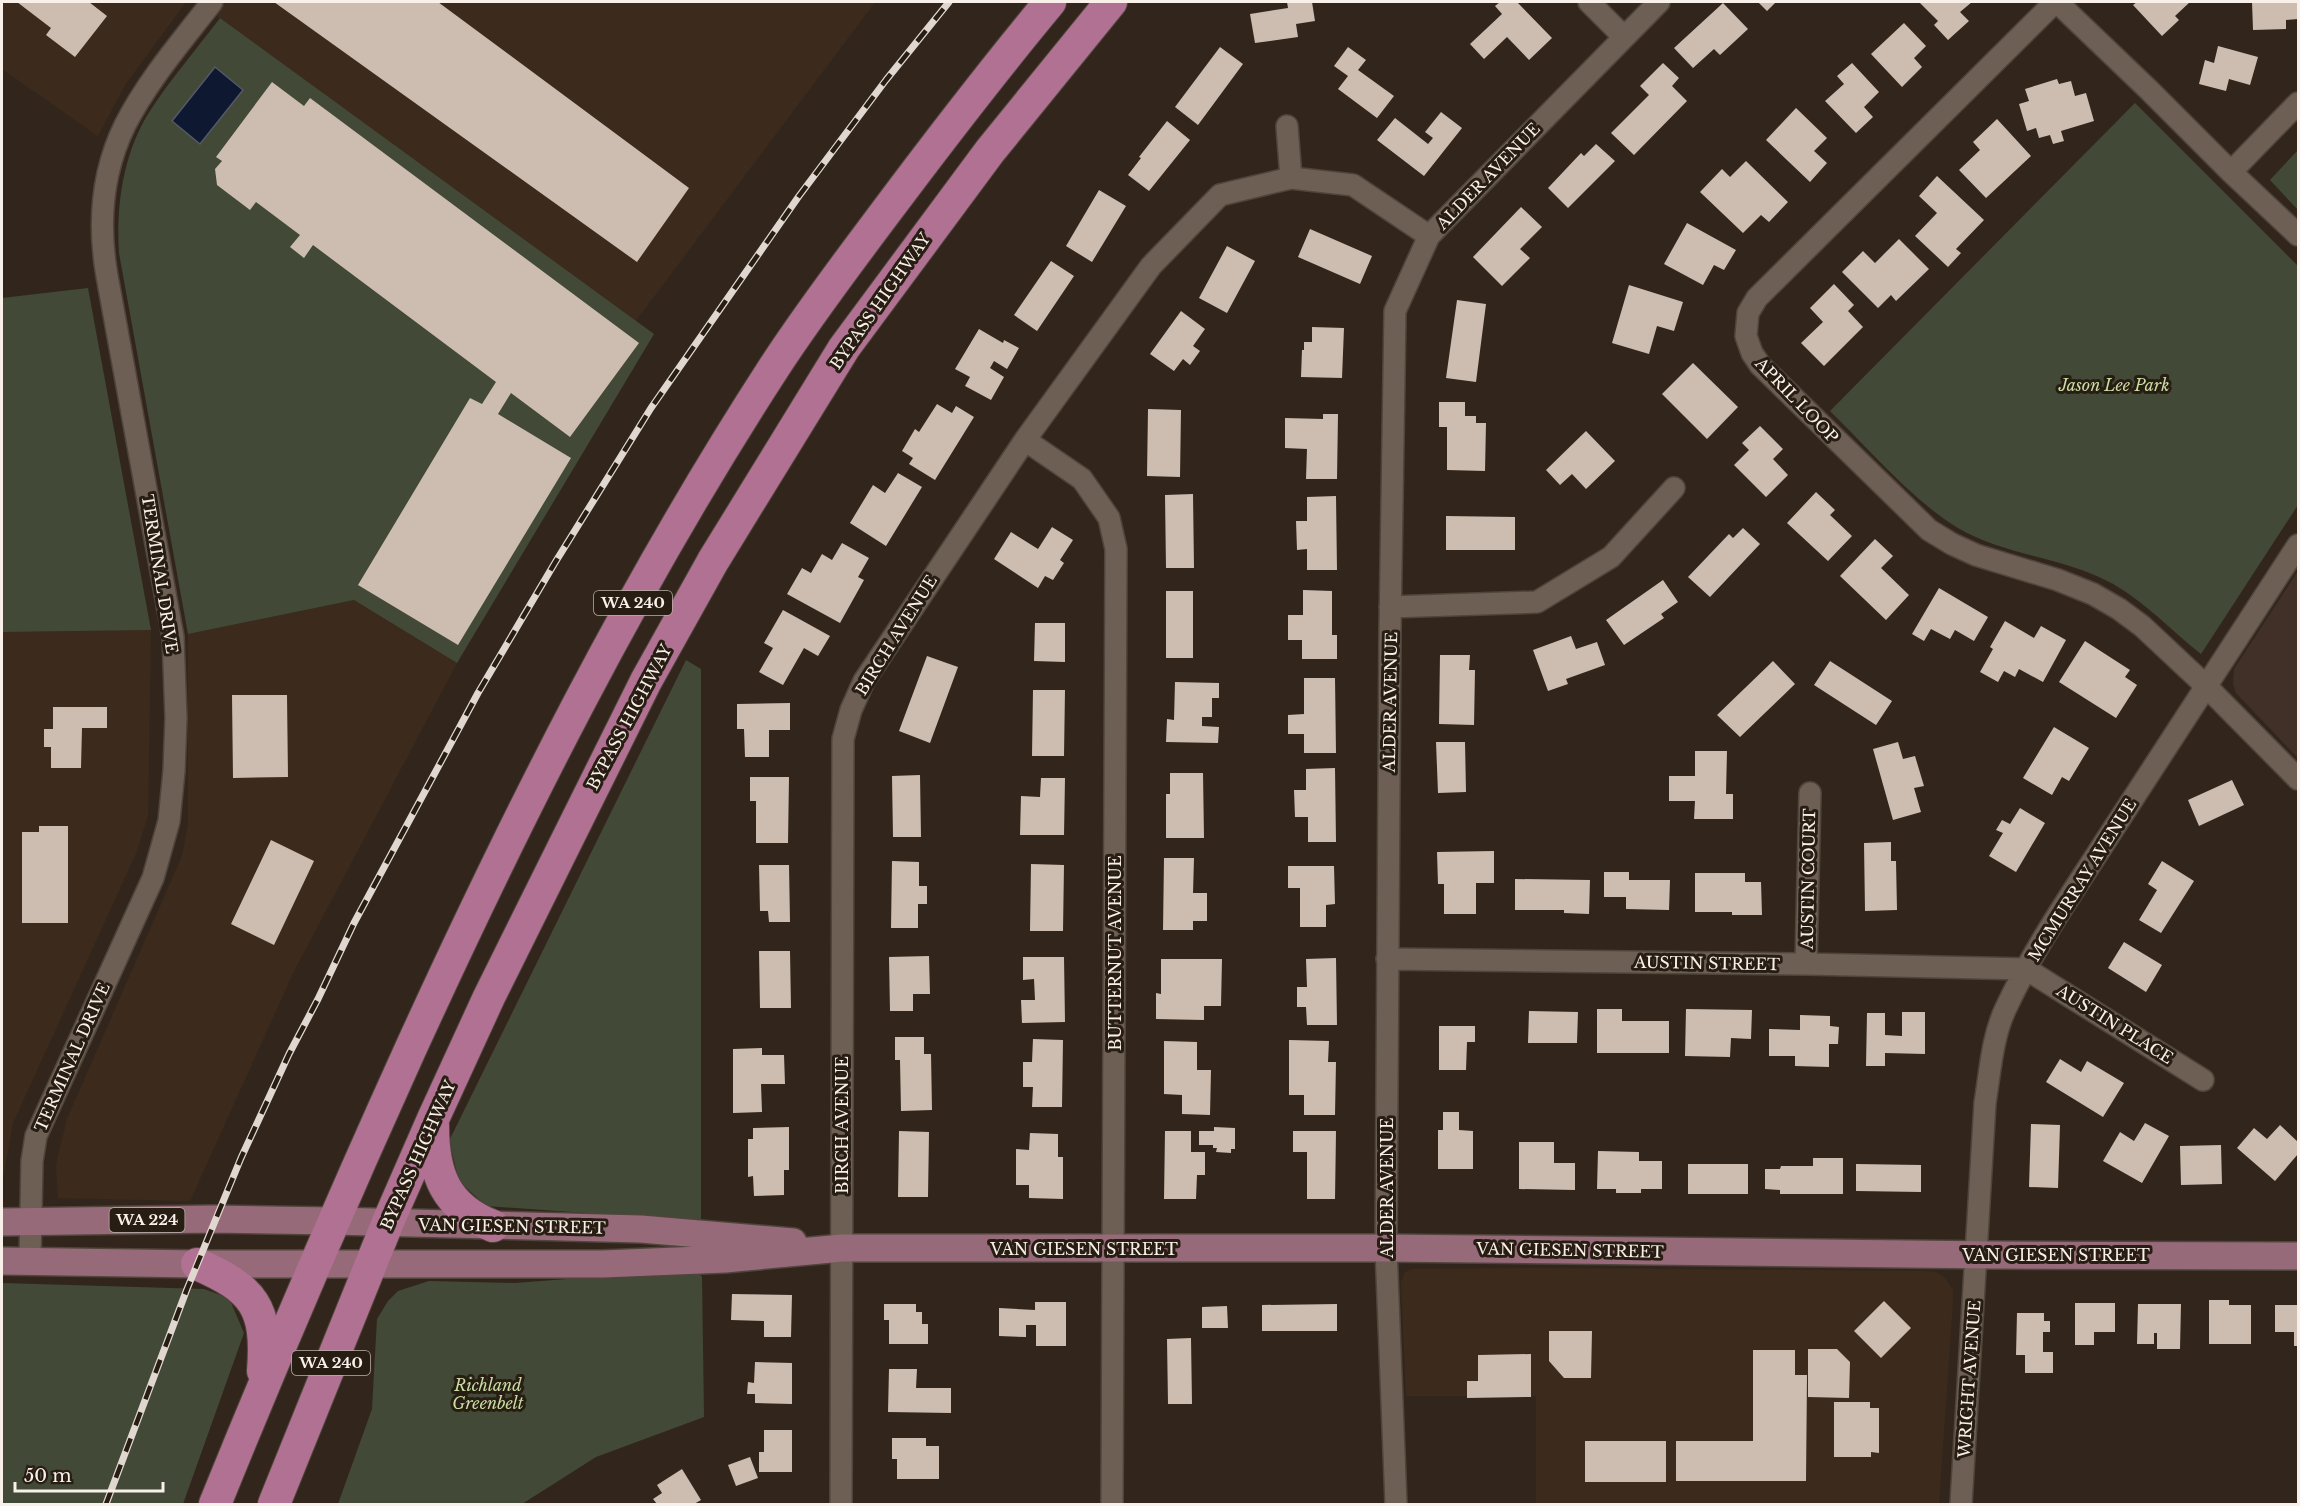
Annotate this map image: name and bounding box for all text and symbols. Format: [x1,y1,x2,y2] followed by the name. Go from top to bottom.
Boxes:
[1431,118,1544,234] street label: ALDER AVENUE
[825,229,935,373] street label: BYPASS HIGHWAY
[1751,352,1843,447] street label: APRIL LOOP
[2058,375,2169,395] park label: Jason Lee Park
[138,493,182,655] street label: TERMINAL DRIVE
[851,571,941,699] street label: BIRCH AVENUE
[594,591,672,615] road number: WA 240
[1379,631,1401,774] street label: ALDER AVENUE
[582,641,676,793] street label: BYPASS HIGHWAY
[2024,795,2140,965] street label: MCMURRAY AVENUE
[1797,808,1819,951] street label: AUSTIN COURT
[1105,855,1125,1051] street label: BUTTERNUT AVENUE
[1633,952,1780,974] street label: AUSTIN STREET
[30,979,114,1135] street label: TERMINAL DRIVE
[2052,980,2177,1068] street label: AUSTIN PLACE
[832,1056,852,1194] street label: BIRCH AVENUE
[376,1077,460,1233] street label: BYPASS HIGHWAY
[1377,1118,1397,1259] street label: ALDER AVENUE
[110,1208,184,1232] road number: WA 224
[417,1214,606,1238] street label: VAN GIESEN STREET
[1475,1238,1664,1262] street label: VAN GIESEN STREET
[989,1239,1178,1259] street label: VAN GIESEN STREET
[1961,1245,2150,1265] street label: VAN GIESEN STREET
[1953,1299,1984,1460] street label: WRIGHT AVENUE
[292,1351,370,1375] road number: WA 240
[452,1375,524,1413] park label: Richland Greenbelt
[15,1455,164,1493] scale bar
[24,1465,72,1487] text: 50 m

